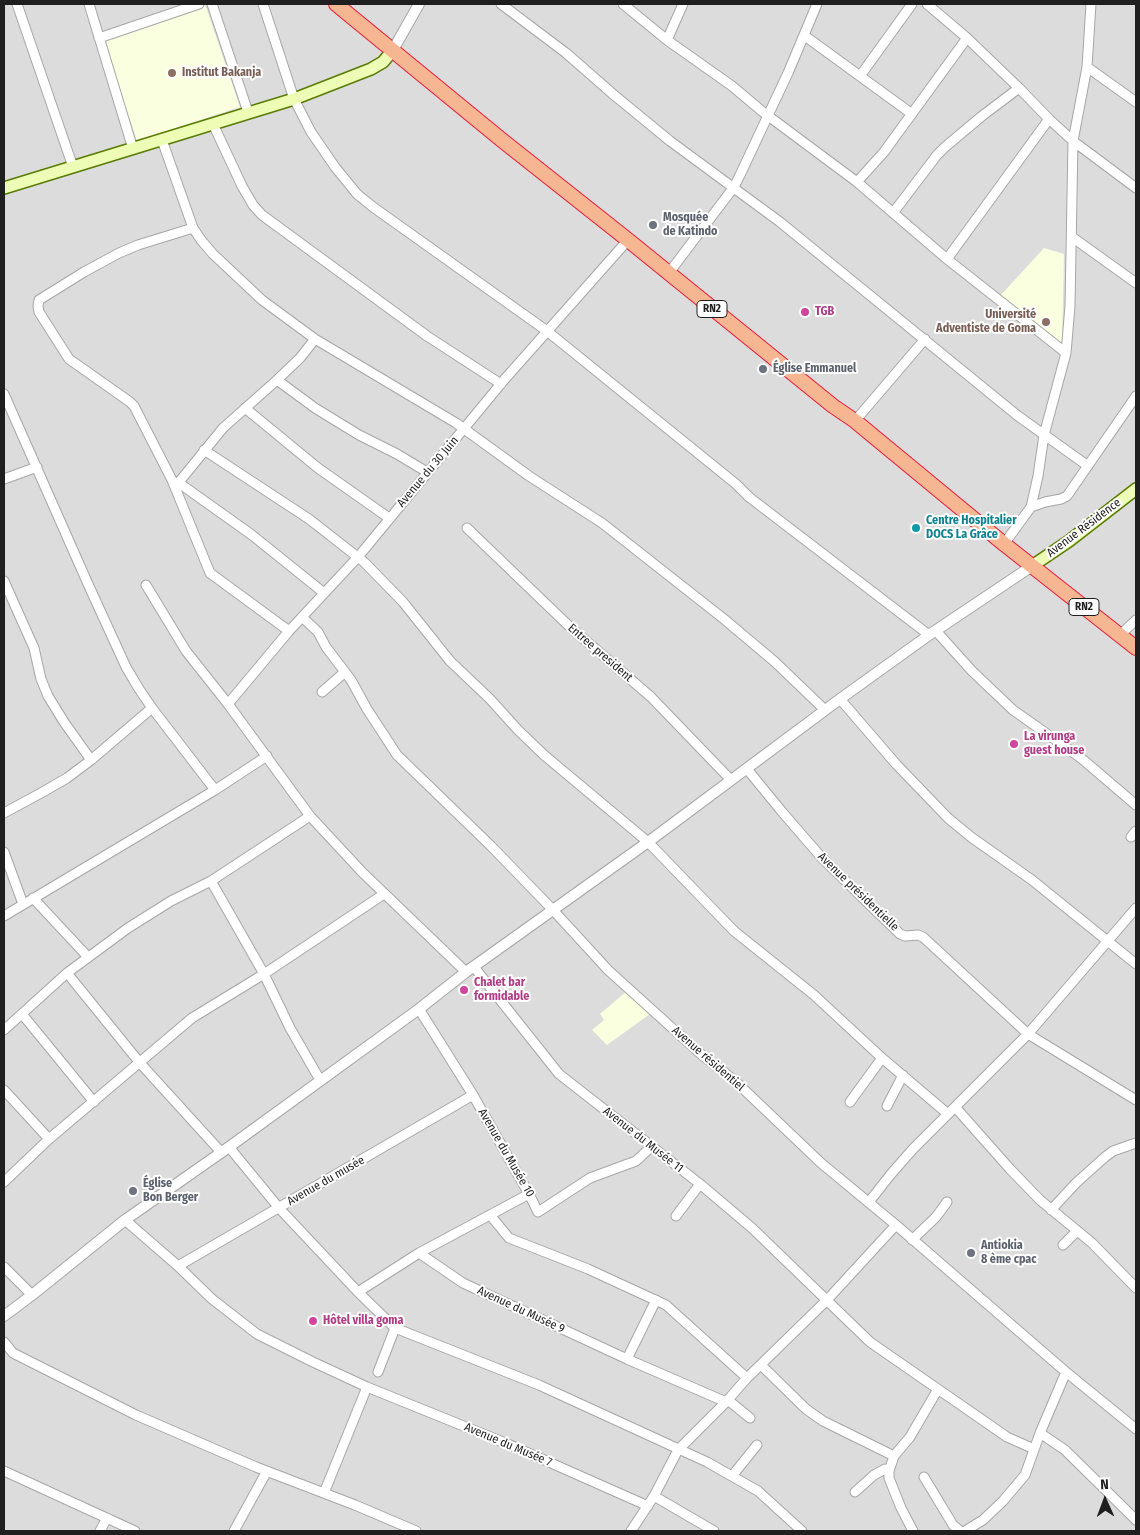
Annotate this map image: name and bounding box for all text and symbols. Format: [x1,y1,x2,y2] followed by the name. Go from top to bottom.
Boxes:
[182,66,261,80] place label: Institut Bakanja
[166,67,178,79] marker: Institut Bakanja
[663,211,718,239] place label: Mosquée de Katindo
[647,219,659,231] marker: Mosquée de Katindo
[697,300,727,318] road number: RN2
[815,305,834,319] place label: TGB
[799,306,811,318] marker: TGB
[936,308,1036,336] place label: Université Adventiste de Goma
[1040,316,1052,328] marker: Université Adventiste de Goma
[773,362,856,376] place label: Église Emmanuel
[757,363,769,375] marker: Église Emmanuel
[394,434,462,510] street label: Avenue du 30 Juin
[1044,496,1124,560] street label: Avenue Résidence
[926,514,1017,542] place label: Centre Hospitalier DOCS La Grâce
[910,522,922,534] marker: Centre Hospitalier DOCS La Grâce
[1069,598,1099,616] road number: RN2
[565,621,635,685] street label: Entree president
[1024,730,1084,758] place label: La virunga guest house
[1008,738,1020,750] marker: La virunga guest house
[815,850,901,934] street label: Avenue présidentielle
[474,976,529,1004] place label: Chalet bar formidable
[458,984,470,996] marker: Chalet bar formidable
[669,1024,747,1094] street label: Avenue résidentiel
[600,1104,686,1176] street label: Avenue du Musée 11
[475,1106,537,1200] street label: Avenue du Musée 10
[285,1153,367,1209] street label: Avenue du musée
[143,1177,198,1205] place label: Église Bon Berger
[127,1185,139,1197] marker: Église Bon Berger
[981,1239,1036,1267] place label: Antiokia 8 ème cpac
[965,1247,977,1259] marker: Antiokia 8 ème cpac
[475,1283,567,1337] street label: Avenue du Musée 9
[323,1314,403,1328] place label: Hôtel villa goma
[307,1315,319,1327] marker: Hôtel villa goma
[462,1420,554,1470] street label: Avenue du Musée 7
[1080,1475,1130,1525] north arrow
[1100,1476,1109,1493] text: N

